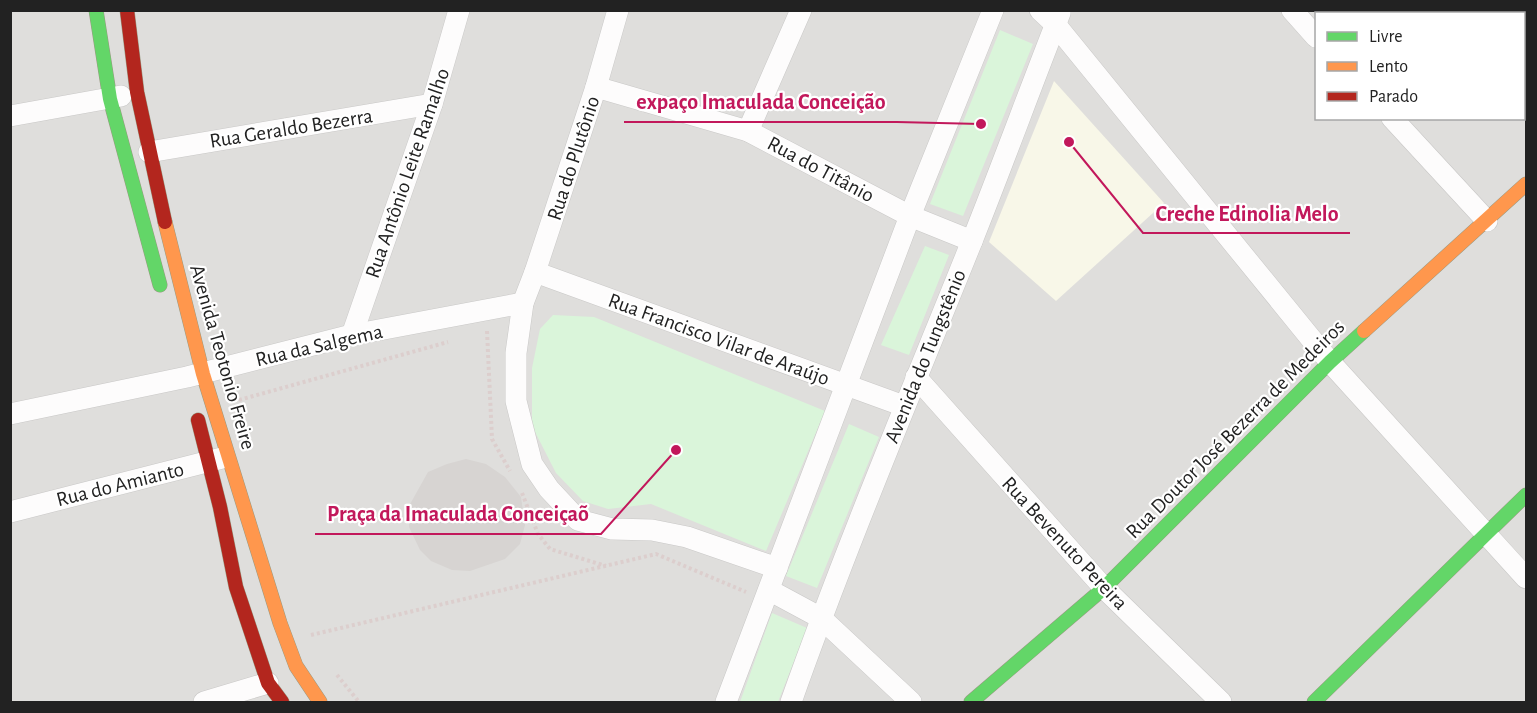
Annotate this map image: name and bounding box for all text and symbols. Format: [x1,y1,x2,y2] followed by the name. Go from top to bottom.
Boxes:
[1315,12,1525,120] legend
[1369,28,1403,46] text: Livre
[1369,58,1408,76] text: Lento
[362,66,453,281] street label: Rua Antônio Leite Ramalho
[624,82,897,122] callout: expaço Imaculada Conceição
[1369,88,1418,106] text: Parado
[636,91,886,113] text: expaço Imaculada Conceição
[544,93,603,223] street label: Rua do Plutônio
[208,105,374,152] street label: Rua Geraldo Bezerra
[764,133,878,206] street label: Rua do Titânio
[1143,193,1350,233] callout: Creche Edinolia Melo
[1155,203,1339,225] text: Creche Edinolia Melo
[186,262,259,452] street label: Avenida Teotonio Freire
[881,266,970,446] street label: Avenida do Tungstênio
[605,290,832,389] street label: Rua Francisco Vilar de Araújo
[1122,316,1349,543] street label: Rua Doutor José Bezerra de Medeiros
[253,321,385,370] street label: Rua da Salgema
[54,458,186,510] street label: Rua do Amianto
[998,473,1132,614] street label: Rua Bevenuto Pereira
[315,494,601,534] callout: Praça da Imaculada Conceiçaõ
[327,503,589,525] text: Praça da Imaculada Conceiçaõ

